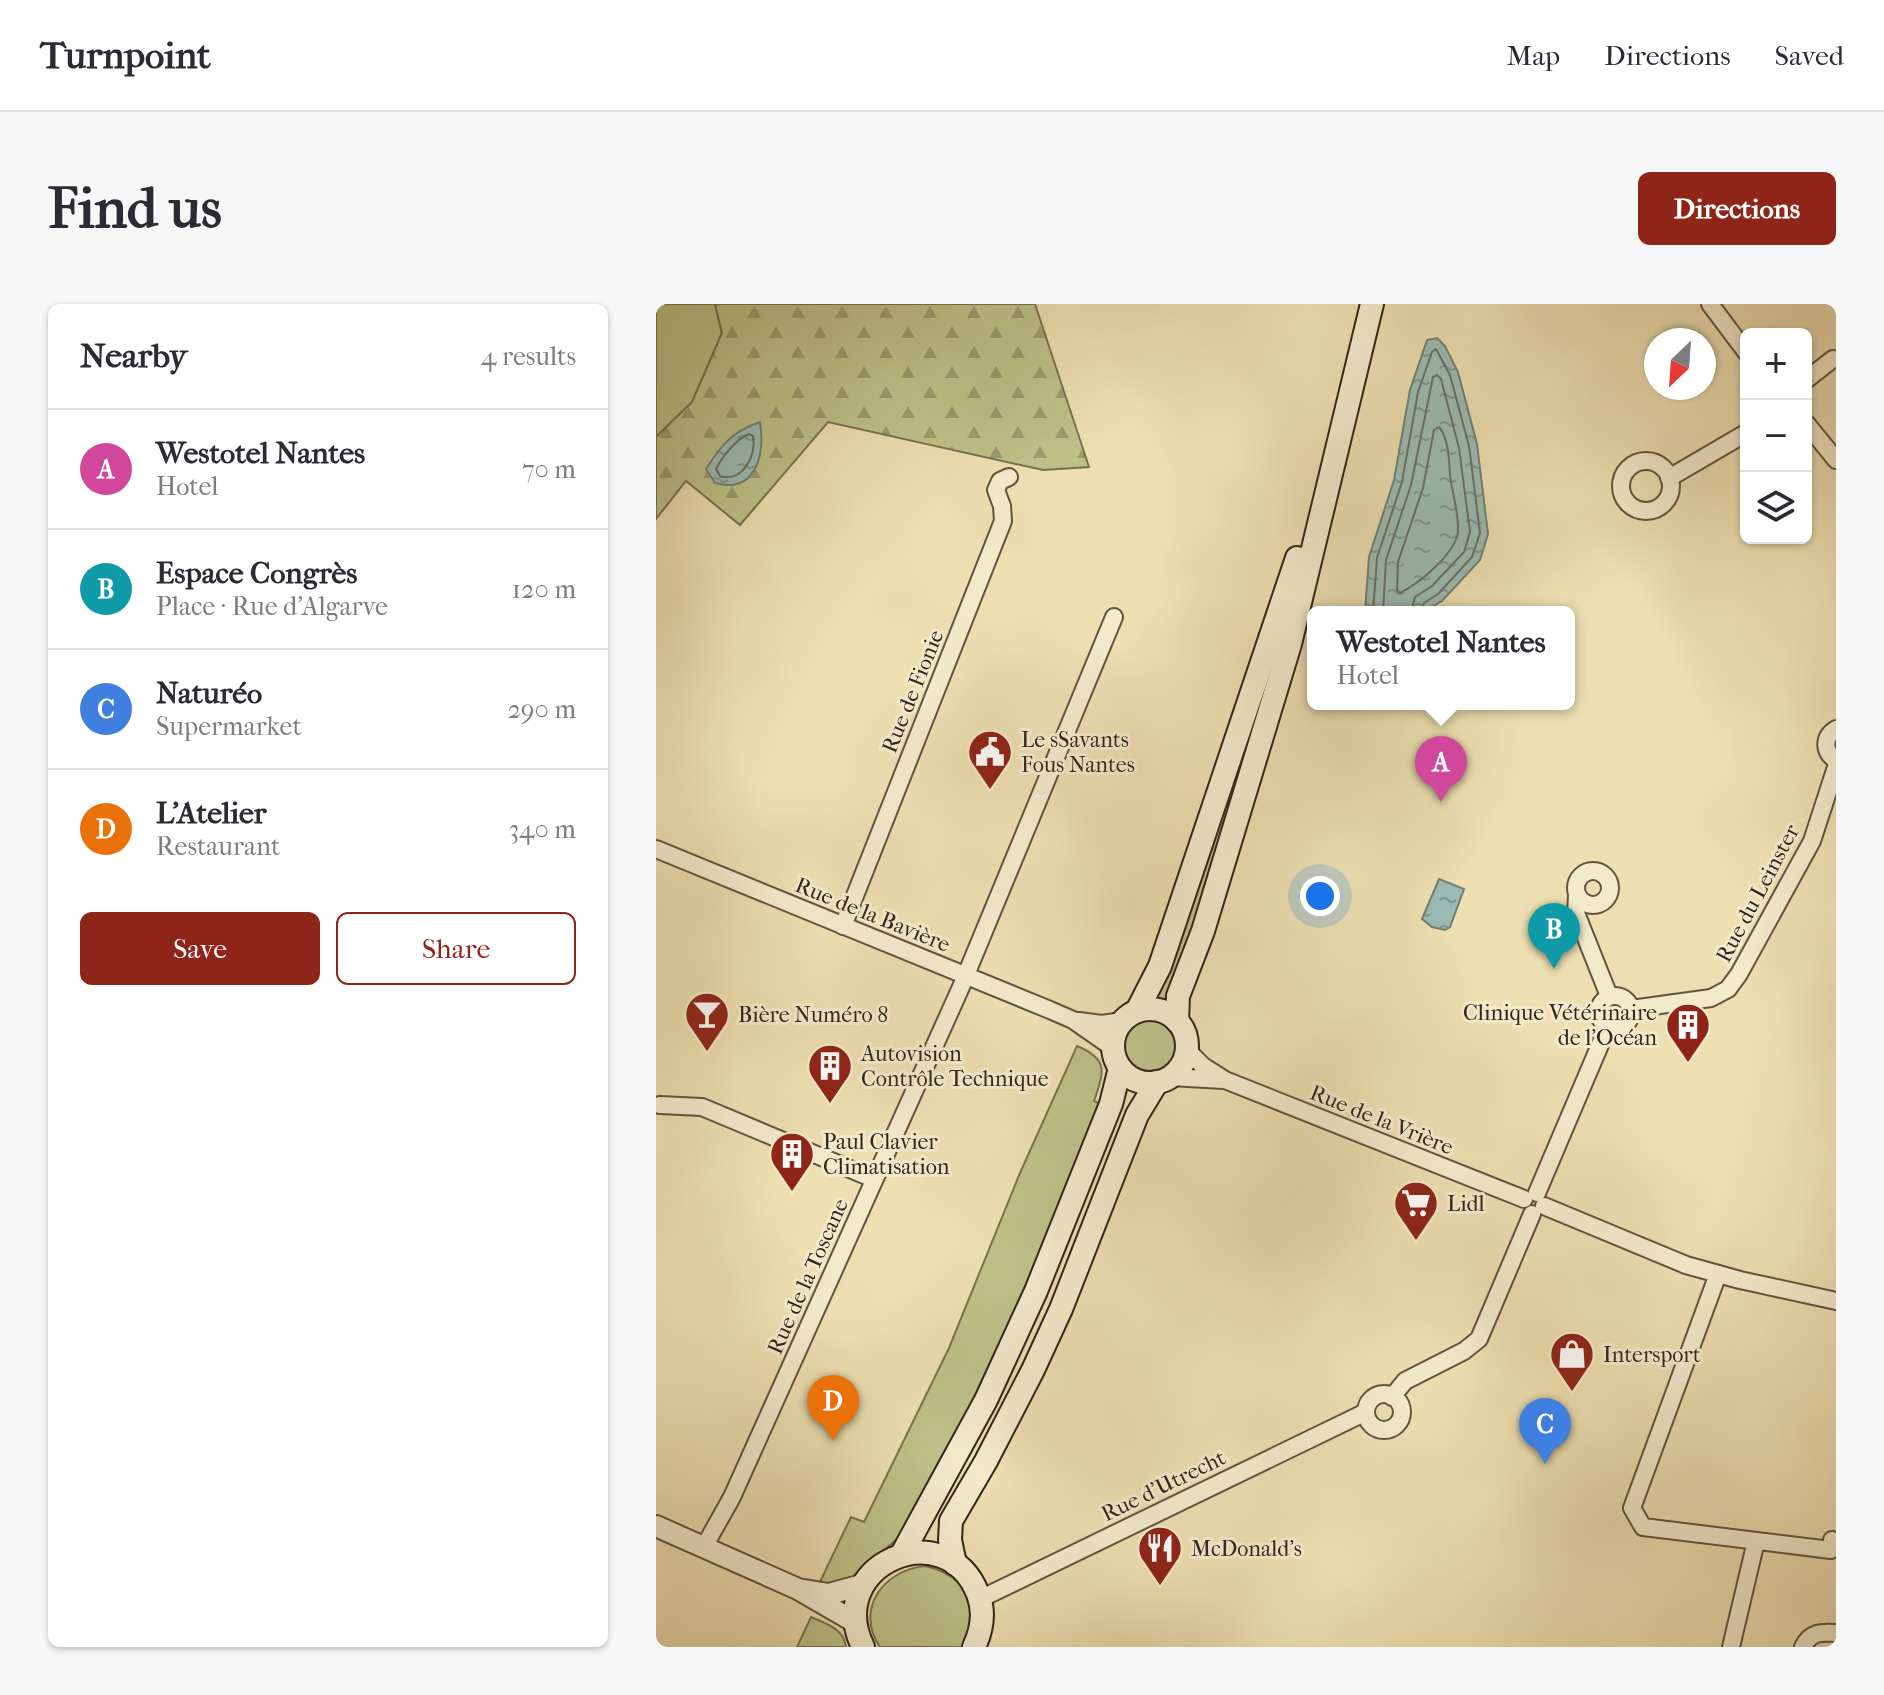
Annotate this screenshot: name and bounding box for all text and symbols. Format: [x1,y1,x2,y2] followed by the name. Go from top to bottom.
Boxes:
[40,33,211,78] text: Turnpoint
[1507,39,1560,72] text: Map
[1604,39,1731,72] text: Directions
[1775,39,1844,72] text: Saved
[1638,172,1836,245] button: Directions
[48,176,222,241] text: Find us
[1644,328,1716,400] north arrow
[1740,328,1812,544] map controls
[1740,328,1812,400] button: +
[80,336,187,376] text: Nearby
[481,341,576,372] text: 4 results
[1740,400,1812,472] button: −
[156,436,365,471] text: Westotel Nantes
[98,454,114,485] text: A
[522,454,576,485] text: 70 m
[156,471,219,502] text: Hotel
[1740,472,1812,544] button: layers
[156,556,357,591] text: Espace Congrès
[98,574,114,605] text: B
[512,574,576,605] text: 120 m
[156,591,388,622] text: Place · Rue d'Algarve
[1307,606,1575,710] popup
[1336,625,1546,660] text: Westotel Nantes
[876,626,949,757] street label: Rue de Fionie
[1336,660,1399,691] text: Hotel
[156,676,262,711] text: Naturéo
[97,694,115,725] text: C
[507,694,576,725] text: 290 m
[156,711,302,742] text: Supermarket
[1021,727,1135,778] place label: Le sSavants Fous Nantes
[966,728,1014,791] public building icon: Le sSavants Fous Nantes
[1415,736,1467,802] pin: A
[156,796,266,831] text: L'Atelier
[96,814,116,845] text: D
[508,814,576,845] text: 340 m
[1711,820,1805,967] street label: Rue du Leinster
[156,831,280,862] text: Restaurant
[791,872,954,958] street label: Rue de la Bavière
[1300,876,1340,916] your location
[1528,903,1580,969] pin: B
[80,912,320,985] button: Save
[336,912,576,985] button: Share
[683,990,731,1053] bar icon: Bière Numéro 8
[1463,1000,1657,1051] place label: Clinique Vétérinaire de l'Océan
[1664,1001,1712,1064] building icon: Clinique Vétérinaire de l'Océan
[738,1002,888,1028] place label: Bière Numéro 8
[860,1041,1049,1092] place label: Autovision Contrôle Technique
[806,1042,854,1105] building icon: Autovision Contrôle Technique
[1306,1079,1457,1161] street label: Rue de la Vrière
[823,1129,950,1180] place label: Paul Clavier Climatisation
[768,1130,816,1193] building icon: Paul Clavier Climatisation
[1392,1179,1440,1242] supermarket icon: Lidl
[1447,1191,1485,1217] place label: Lidl
[762,1194,854,1358] street label: Rue de la Toscane
[1548,1330,1596,1393] shop icon: Intersport
[1603,1342,1701,1368] place label: Intersport
[807,1375,859,1441] pin: D
[1519,1398,1571,1464] pin: C
[1097,1445,1230,1527] street label: Rue d'Utrecht
[1136,1524,1184,1587] restaurant icon: McDonald's
[1191,1536,1302,1562] place label: McDonald's

